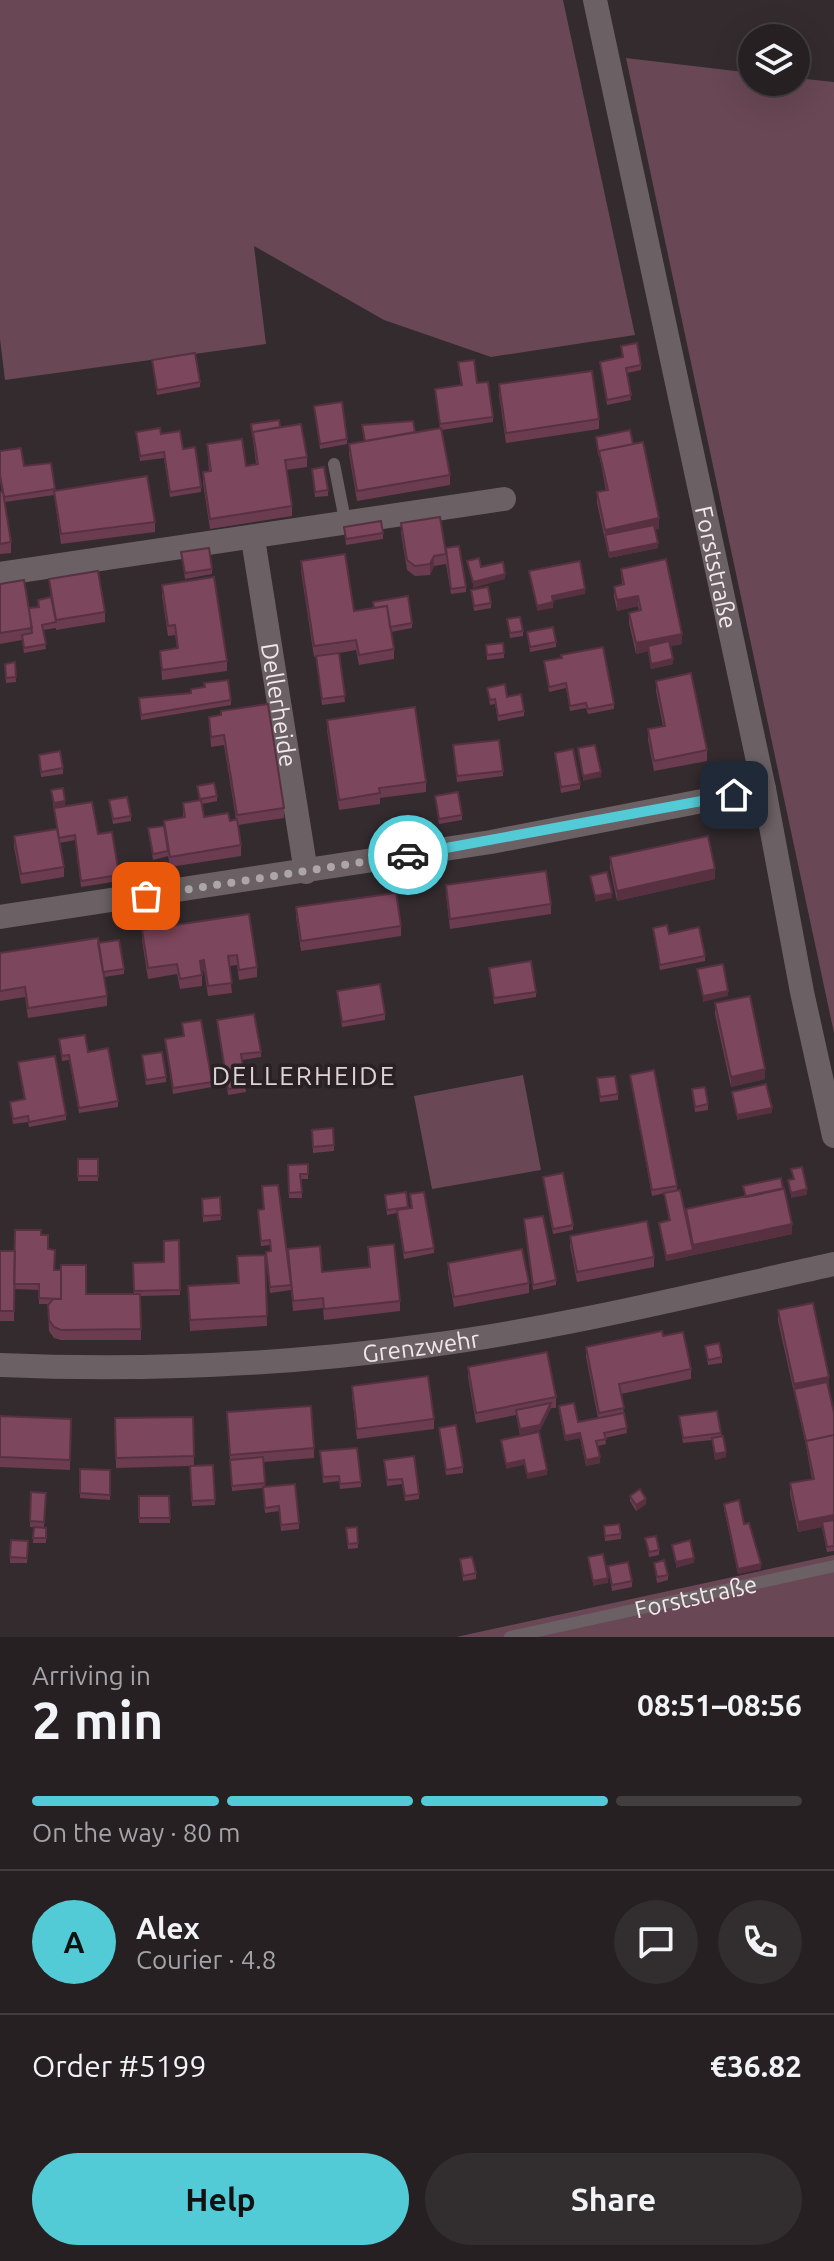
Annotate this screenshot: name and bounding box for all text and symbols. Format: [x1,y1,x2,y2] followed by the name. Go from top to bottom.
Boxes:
[738,24,810,96] map controls
[738,24,810,96] button: layers
[690,503,743,631] street label: Forststraße
[256,641,303,769] street label: Dellerheide
[700,761,768,829] pin
[712,773,756,817] icon: home
[368,815,448,895] courier
[386,833,430,877] icon: car
[112,862,180,930] pin
[124,874,168,918] icon: bag
[212,1061,396,1090] district label: DELLERHEIDE
[361,1325,481,1367] street label: Grenzwehr
[632,1570,759,1623] street label: Forststraße
[32,1661,151,1690] text: Arriving in
[637,1688,802,1722] text: 08:51–08:56
[32,1691,163,1749] text: 2 min
[32,1818,240,1847] text: On the way · 80 m
[614,1900,698,1984] button: chat
[718,1900,802,1984] button: phone
[136,1911,200,1945] text: Alex
[63,1925,85,1959] text: A
[136,1945,276,1974] text: Courier · 4.8
[32,2049,206,2083] text: Order #5199
[710,2049,802,2083] text: €36.82
[32,2153,409,2245] button: Help
[425,2153,802,2245] button: Share

